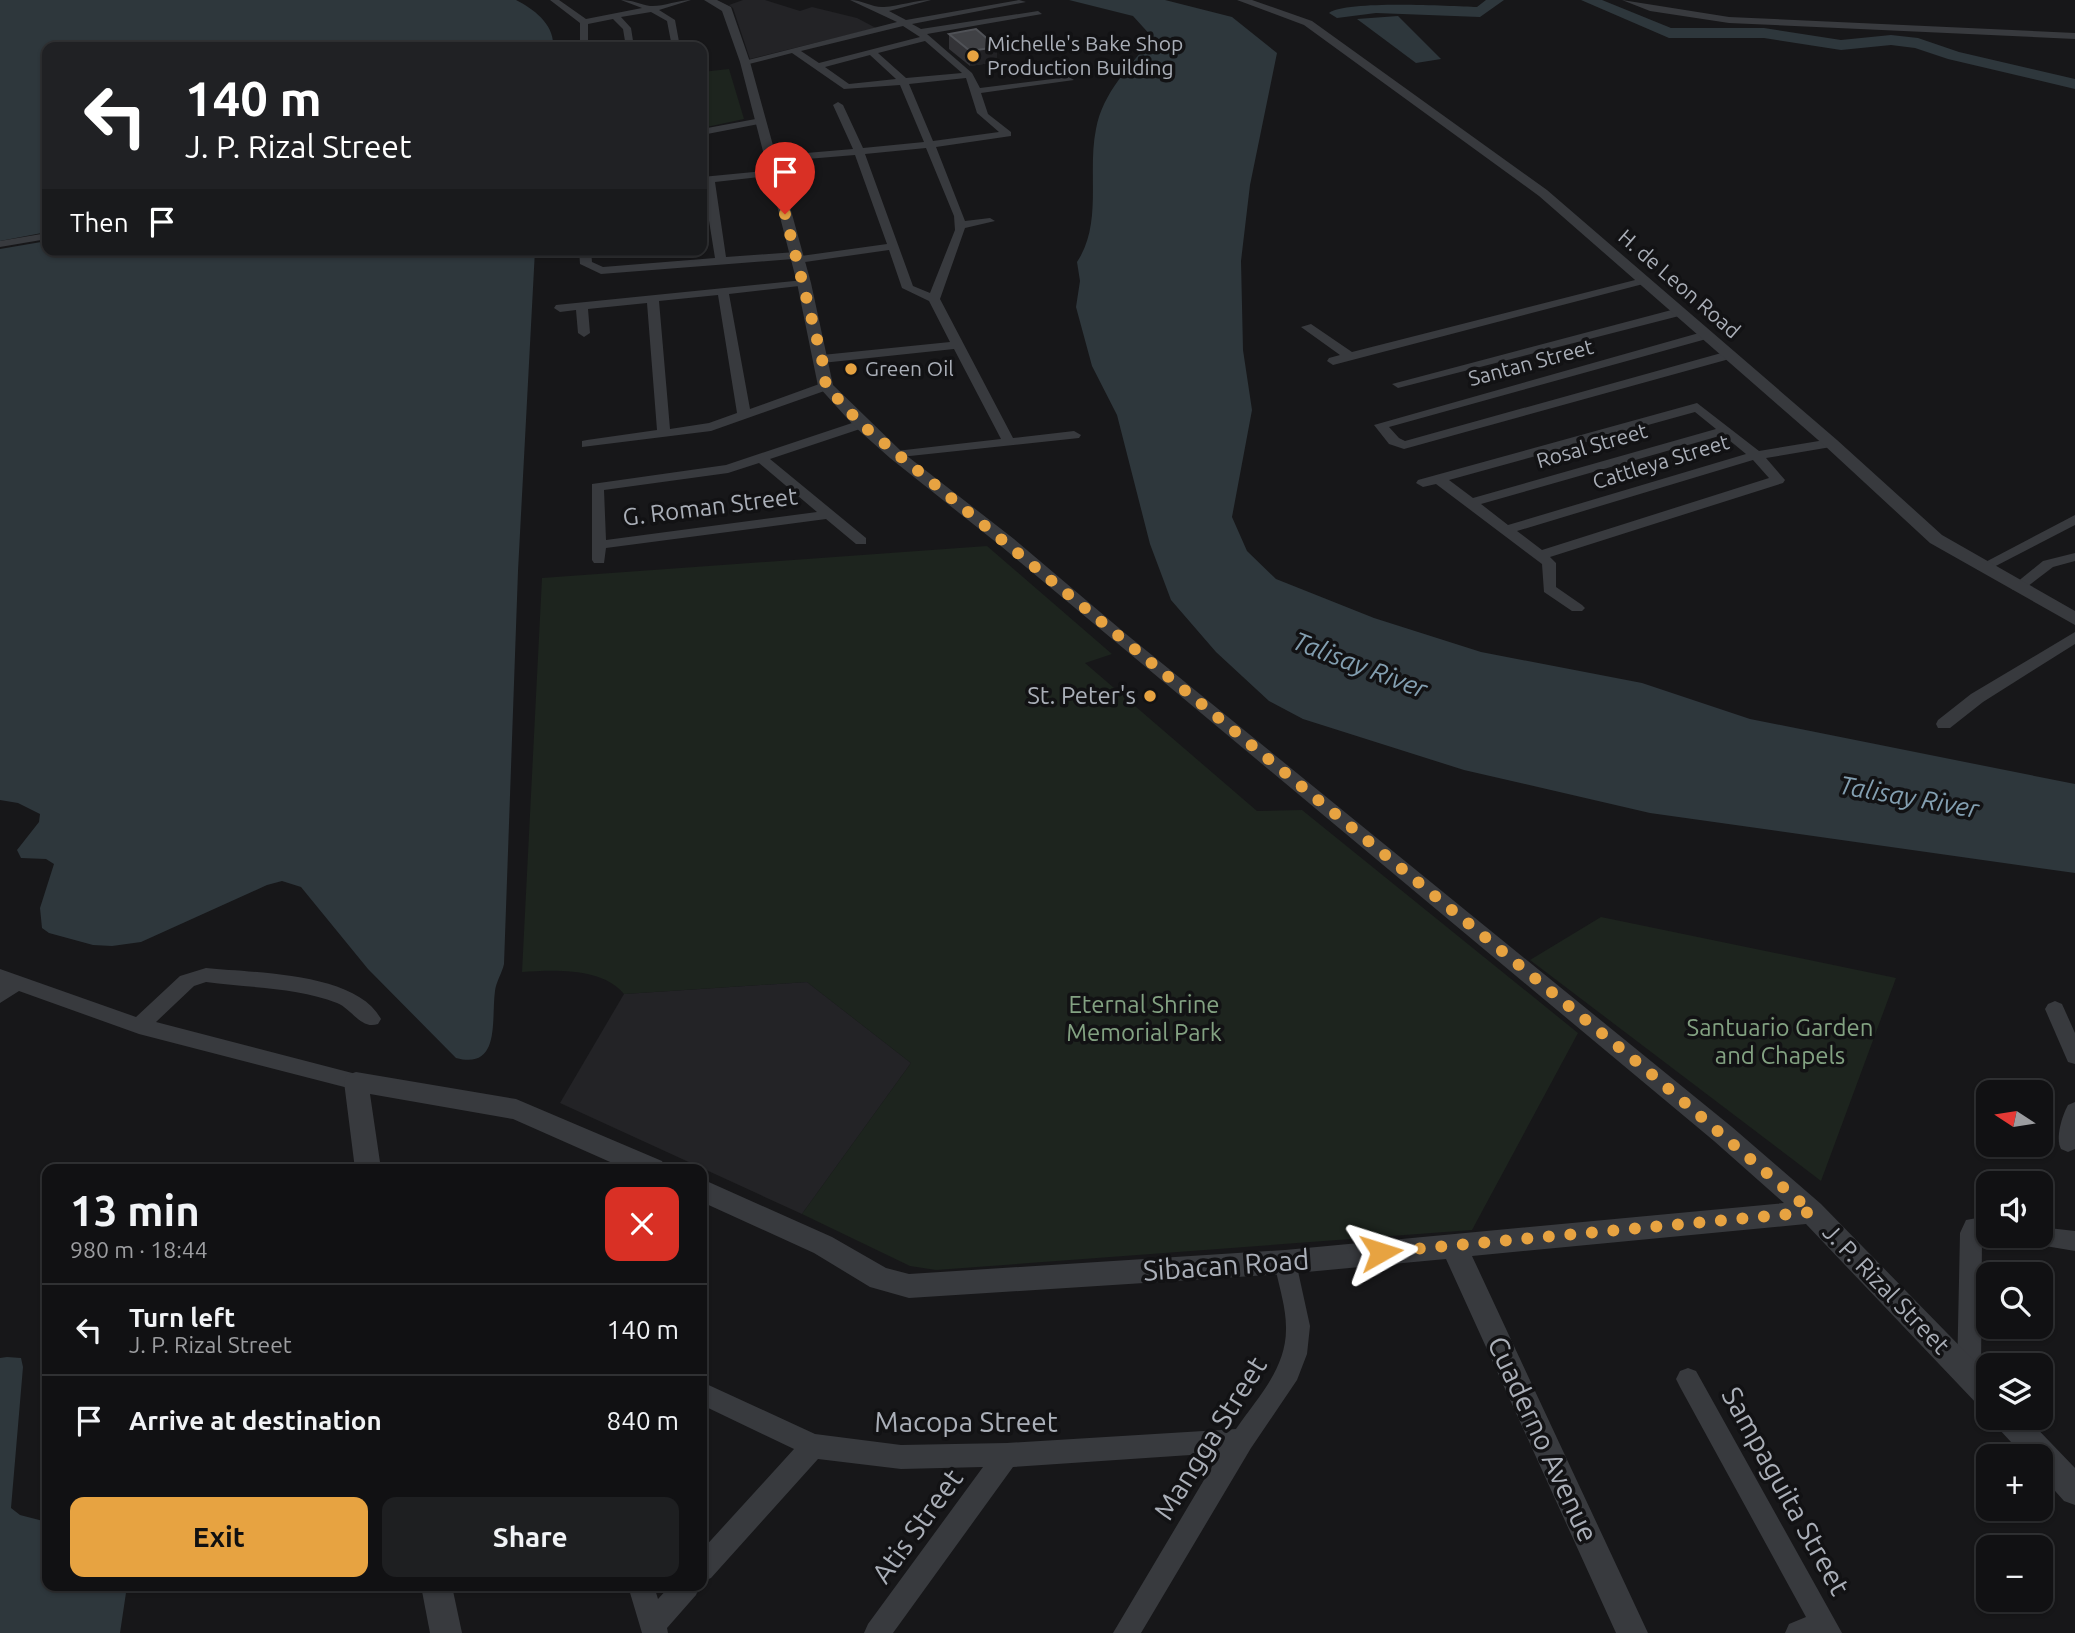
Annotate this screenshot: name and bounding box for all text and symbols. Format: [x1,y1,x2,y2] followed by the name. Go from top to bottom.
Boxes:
[987,31,1183,79] place label: Michelle's Bake Shop Production Building
[965,48,981,64] marker: Michelle's Bake Shop Production Building
[70,70,161,161] icon: left
[185,70,322,125] text: 140 m
[185,128,412,164] text: J. P. Rizal Street
[755,142,815,214] pin
[766,153,804,191] icon: arrive
[143,203,181,241] icon: arrive
[70,208,129,237] text: Then
[1614,224,1745,343] street label: H. de Leon Road
[1466,334,1596,390] street label: Santan Street
[865,356,954,380] place label: Green Oil
[843,361,859,377] marker: Green Oil
[1534,418,1650,472] street label: Rosal Street
[1589,429,1732,493] street label: Cattleya Street
[621,482,799,531] street label: G. Roman Street
[1289,626,1432,704] water label: Talisay River
[1027,682,1136,709] place label: St. Peter's
[1142,688,1158,704] marker: St. Peter's
[1837,770,1982,823] water label: Talisay River
[1066,991,1222,1046] park label: Eternal Shrine Memorial Park
[1687,1014,1873,1069] park label: Santuario Garden and Chapels
[1976,1080,2053,1157] north arrow
[1976,1080,2053,1612] map controls
[1976,1171,2053,1248] button: sound
[70,1187,200,1234] text: 13 min
[605,1187,679,1261] button: close
[1344,1215,1418,1289] position arrow
[1818,1218,1955,1360] street label: J. P. Rizal Street
[70,1237,208,1262] text: 980 m · 18:44
[1142,1243,1310,1286] street label: Sibacan Road
[1976,1262,2053,1339] button: search
[129,1303,235,1332] text: Turn left
[70,1311,108,1349] icon: left
[607,1315,679,1344] text: 140 m
[1482,1331,1605,1546] street label: Cuaderno Avenue
[129,1332,292,1357] text: J. P. Rizal Street
[1147,1351,1272,1525] street label: Mangga Street
[1976,1353,2053,1430] button: layers
[1716,1381,1856,1600] street label: Sampaguita Street
[70,1402,108,1440] icon: arrive
[129,1406,382,1435] text: Arrive at destination
[607,1406,679,1435] text: 840 m
[874,1406,1058,1437] street label: Macopa Street
[1976,1444,2053,1521] button: +
[865,1463,968,1589] street label: Atis Street
[70,1497,368,1577] button: Exit
[382,1497,679,1577] button: Share
[1976,1535,2053,1612] button: −

